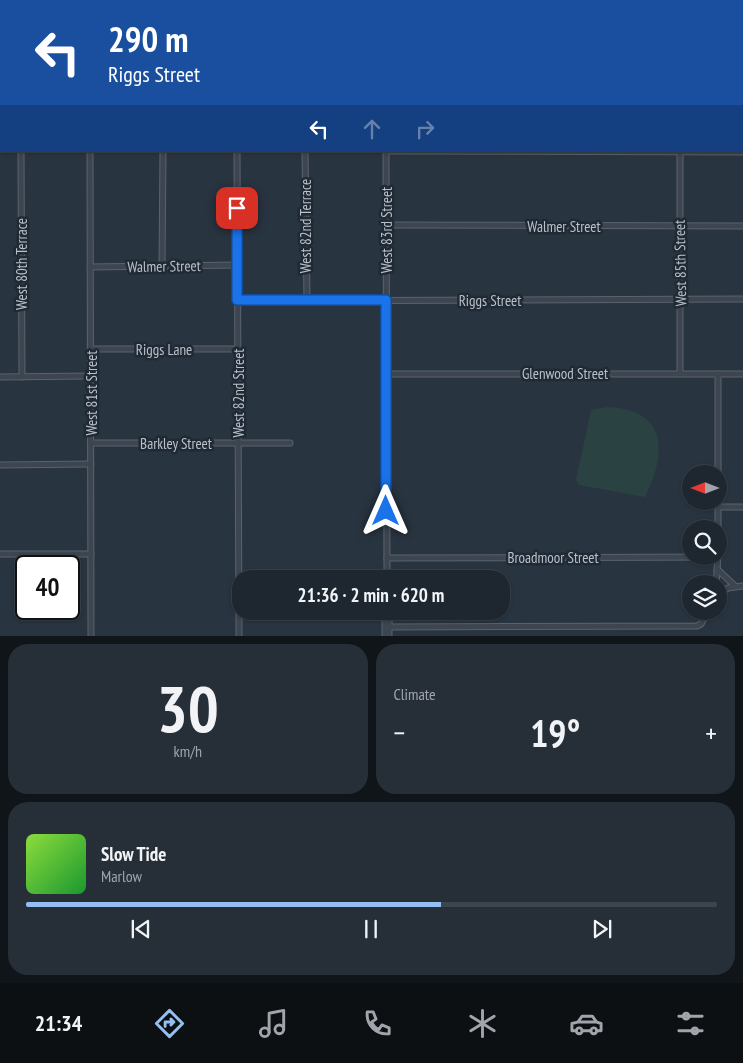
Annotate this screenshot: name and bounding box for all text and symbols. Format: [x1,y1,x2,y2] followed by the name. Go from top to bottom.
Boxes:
[108,16,189,62] text: 290 m
[25,20,90,85] icon: left
[108,60,200,88] text: Riggs Street
[305,115,333,143] icon: left
[358,115,386,143] icon: ahead
[411,115,439,143] icon: right
[296,179,315,273] street label: West 82nd Terrace
[216,187,258,229] pin
[377,187,396,273] street label: West 83rd Street
[223,194,251,222] icon: arrive
[527,217,601,236] street label: Walmer Street
[12,218,31,310] street label: West 80th Terrace
[670,220,690,306] street label: West 85th Street
[127,256,201,276] street label: Walmer Street
[459,291,521,310] street label: Riggs Street
[136,340,192,359] street label: Riggs Lane
[229,349,248,437] street label: West 82nd Street
[82,350,101,436] street label: West 81st Street
[522,364,608,383] street label: Glenwood Street
[140,434,212,453] street label: Barkley Street
[682,465,728,510] north arrow
[682,465,727,620] map controls
[359,484,411,536] position arrow
[682,520,727,565] button: search
[507,548,599,567] street label: Broadmoor Street
[15,555,80,620] speed limit sign: 40
[682,575,727,620] button: layers
[298,583,444,607] text: 21:36 · 2 min · 620 m
[157,666,219,750] text: 30
[394,684,436,704] text: Climate
[530,708,580,757] text: 19°
[394,714,405,751] text: −
[705,714,717,751] text: +
[174,741,202,761] text: km/h
[101,842,166,866] text: Slow Tide
[101,866,142,886] text: Marlow
[127,915,155,943] icon: previous
[357,915,385,943] icon: pause
[588,915,616,943] icon: next
[152,1006,187,1041] icon: directions
[256,1006,291,1041] icon: music
[360,1006,395,1041] icon: phone
[465,1006,500,1041] icon: climate
[569,1006,604,1041] icon: car
[673,1006,708,1041] icon: filters
[35,1009,82,1037] text: 21:34

